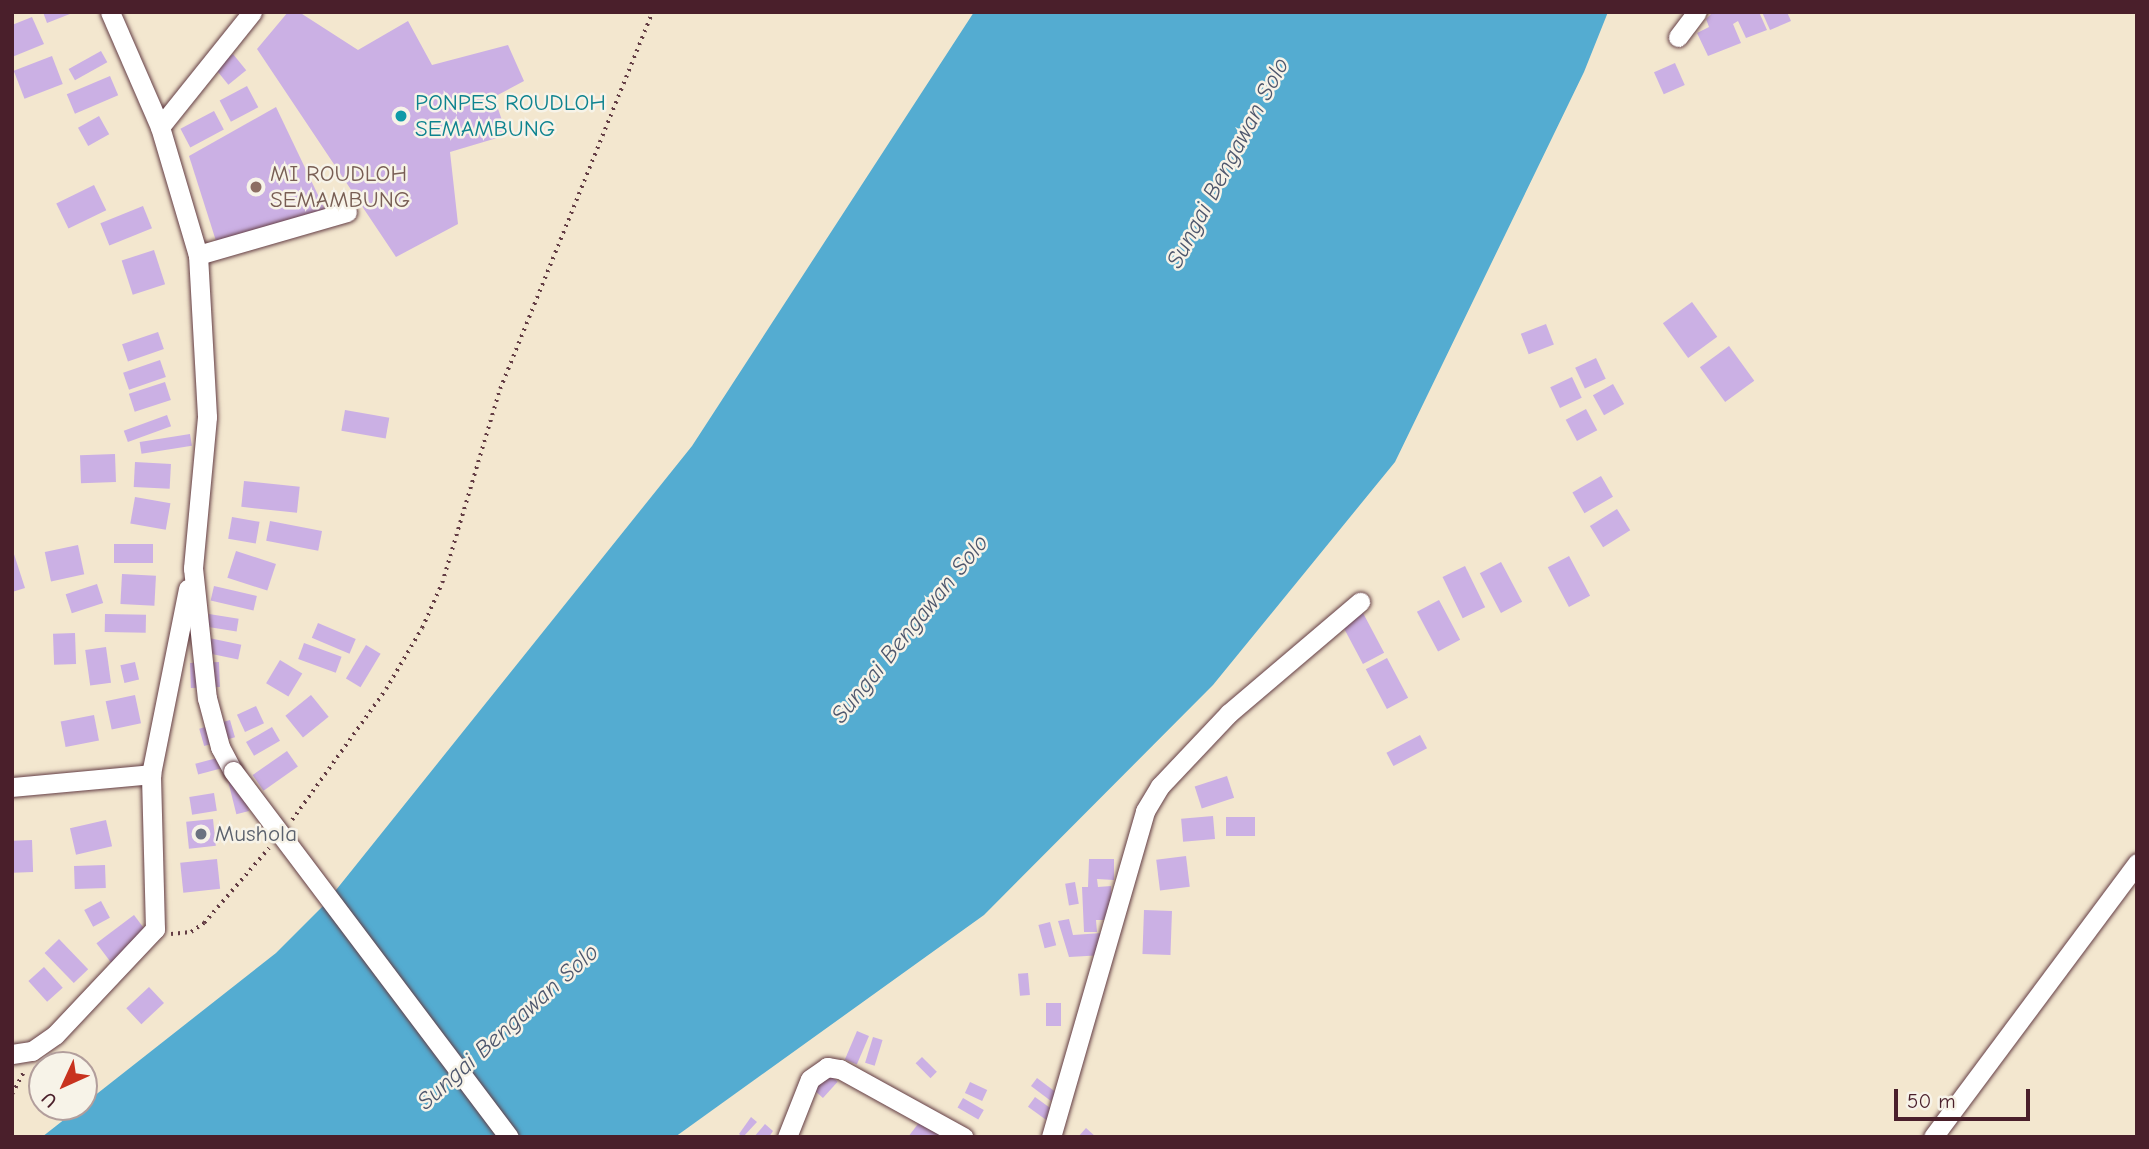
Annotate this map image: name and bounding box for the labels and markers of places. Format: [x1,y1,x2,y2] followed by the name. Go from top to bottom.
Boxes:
[415,89,606,143] place label: PONPES ROUDLOH SEMAMBUNG
[393,108,409,124] marker: PONPES ROUDLOH SEMAMBUNG
[270,160,410,214] place label: MI ROUDLOH SEMAMBUNG
[248,179,264,195] marker: MI ROUDLOH SEMAMBUNG
[215,820,297,848] place label: Mushola
[193,826,209,842] marker: Mushola

